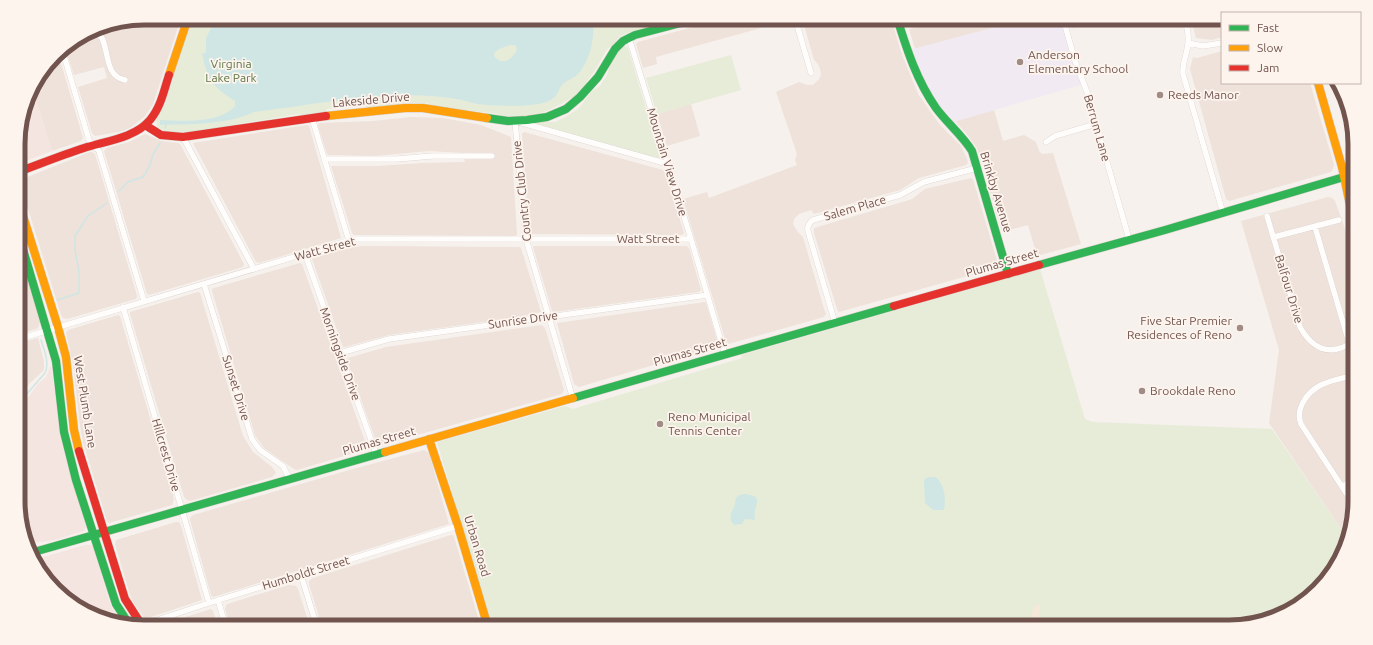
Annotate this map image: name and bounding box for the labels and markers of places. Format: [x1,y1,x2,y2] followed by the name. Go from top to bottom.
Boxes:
[1028,48,1128,75] place label: Anderson Elementary School
[1015,57,1025,67] marker: Anderson Elementary School
[1168,88,1239,101] place label: Reeds Manor
[1155,90,1165,100] marker: Reeds Manor
[1127,314,1232,341] place label: Five Star Premier Residences of Reno
[1235,323,1245,333] marker: Five Star Premier Residences of Reno
[1150,384,1236,397] place label: Brookdale Reno
[1137,386,1147,396] marker: Brookdale Reno
[668,410,751,437] place label: Reno Municipal Tennis Center
[655,419,665,429] marker: Reno Municipal Tennis Center

